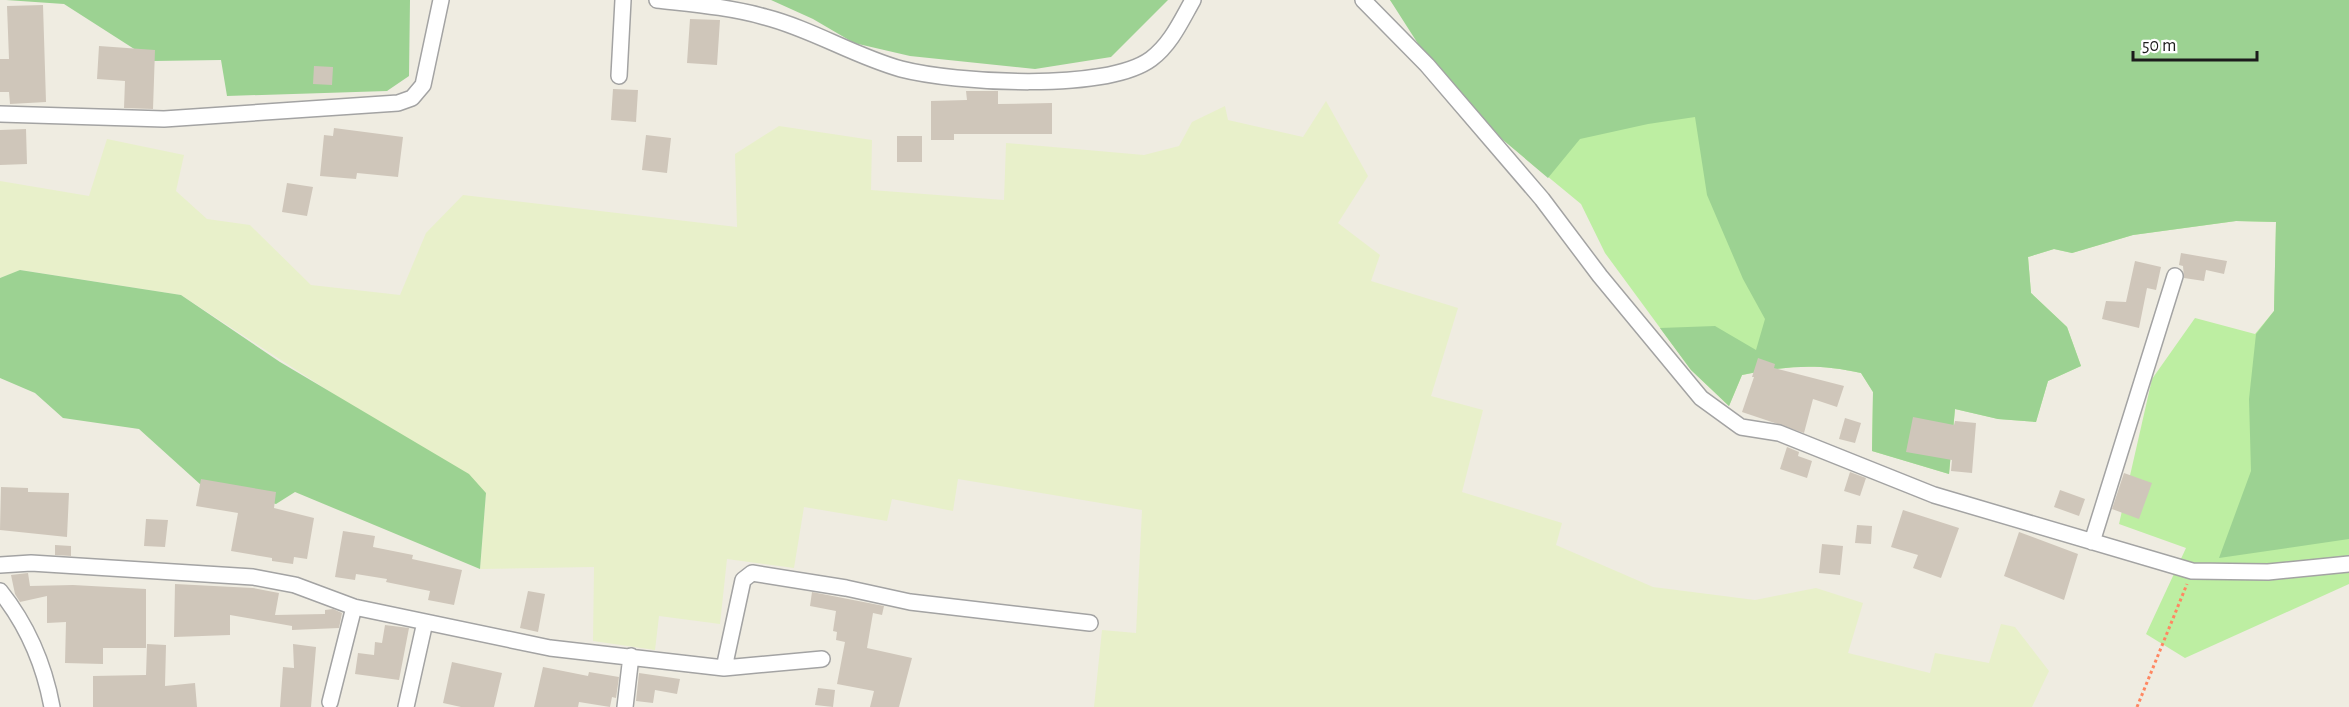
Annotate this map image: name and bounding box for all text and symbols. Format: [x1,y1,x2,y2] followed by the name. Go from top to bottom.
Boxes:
[2133,24,2258,62] scale bar
[2142,37,2176,55] text: 50 m

